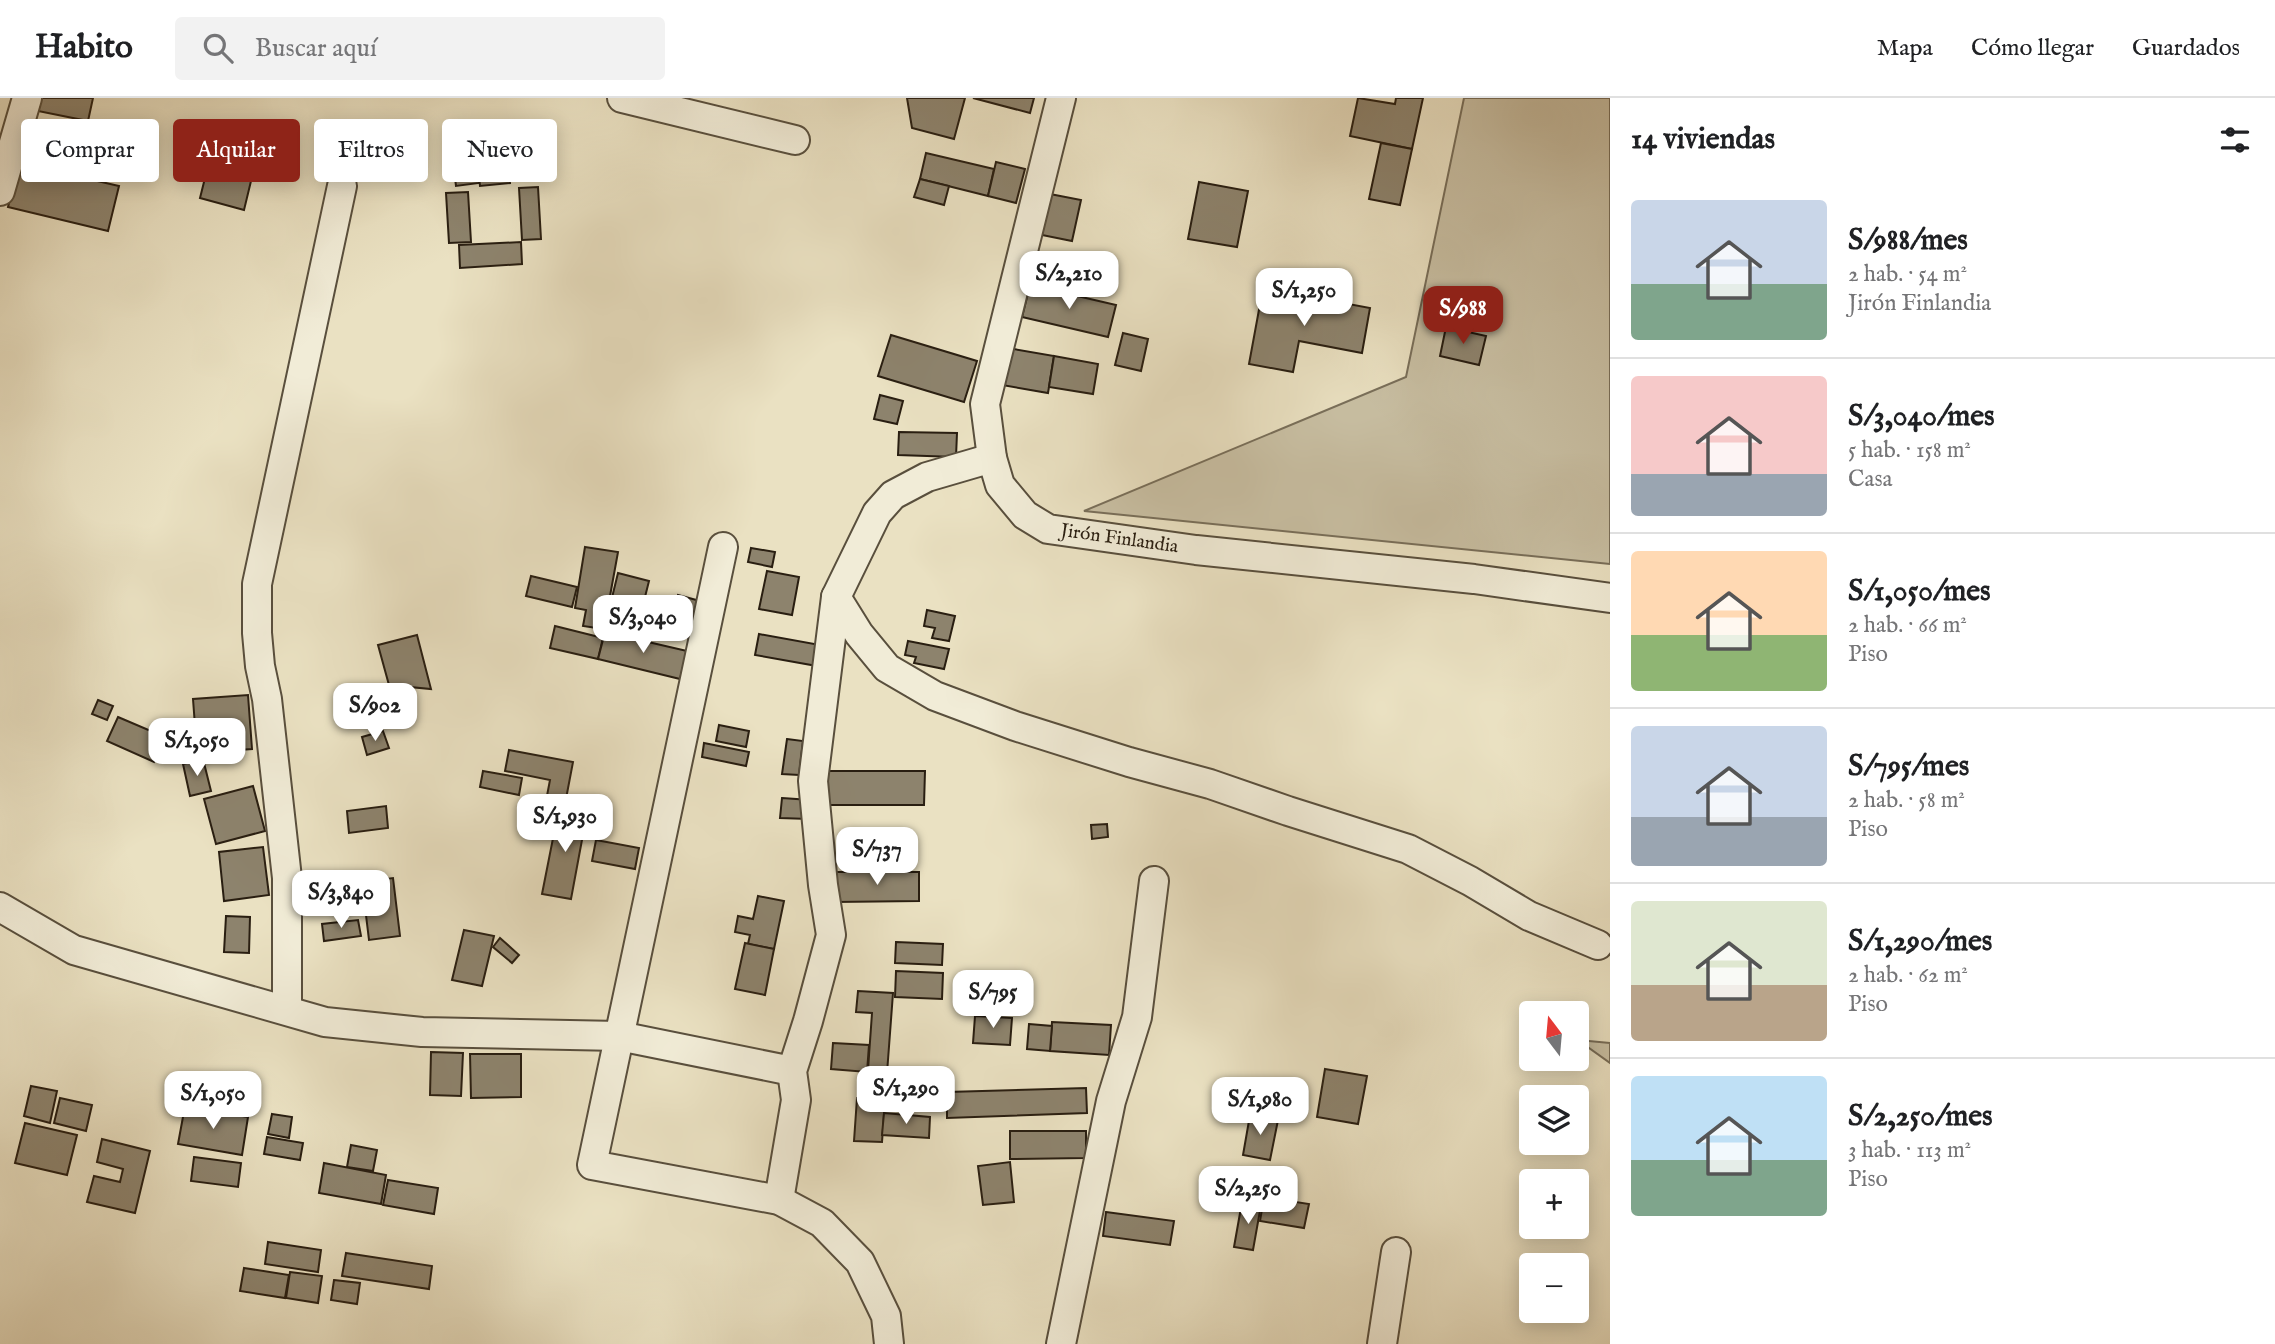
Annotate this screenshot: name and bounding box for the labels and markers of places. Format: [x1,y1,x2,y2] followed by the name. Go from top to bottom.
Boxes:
[1004,252,1134,311] pin: S/2,210
[1239,268,1369,328] pin: S/1,250
[1414,286,1512,346] pin: S/988
[578,596,708,655] pin: S/3,040
[326,684,424,743] pin: S/902
[132,718,262,778] pin: S/1,050
[500,794,630,854] pin: S/1,930
[828,828,926,887] pin: S/737
[276,870,406,930] pin: S/3,840
[944,970,1042,1030] pin: S/795
[841,1066,971,1126] pin: S/1,290
[148,1072,278,1131] pin: S/1,050
[1195,1077,1325,1137] pin: S/1,980
[1183,1166,1313,1226] pin: S/2,250

